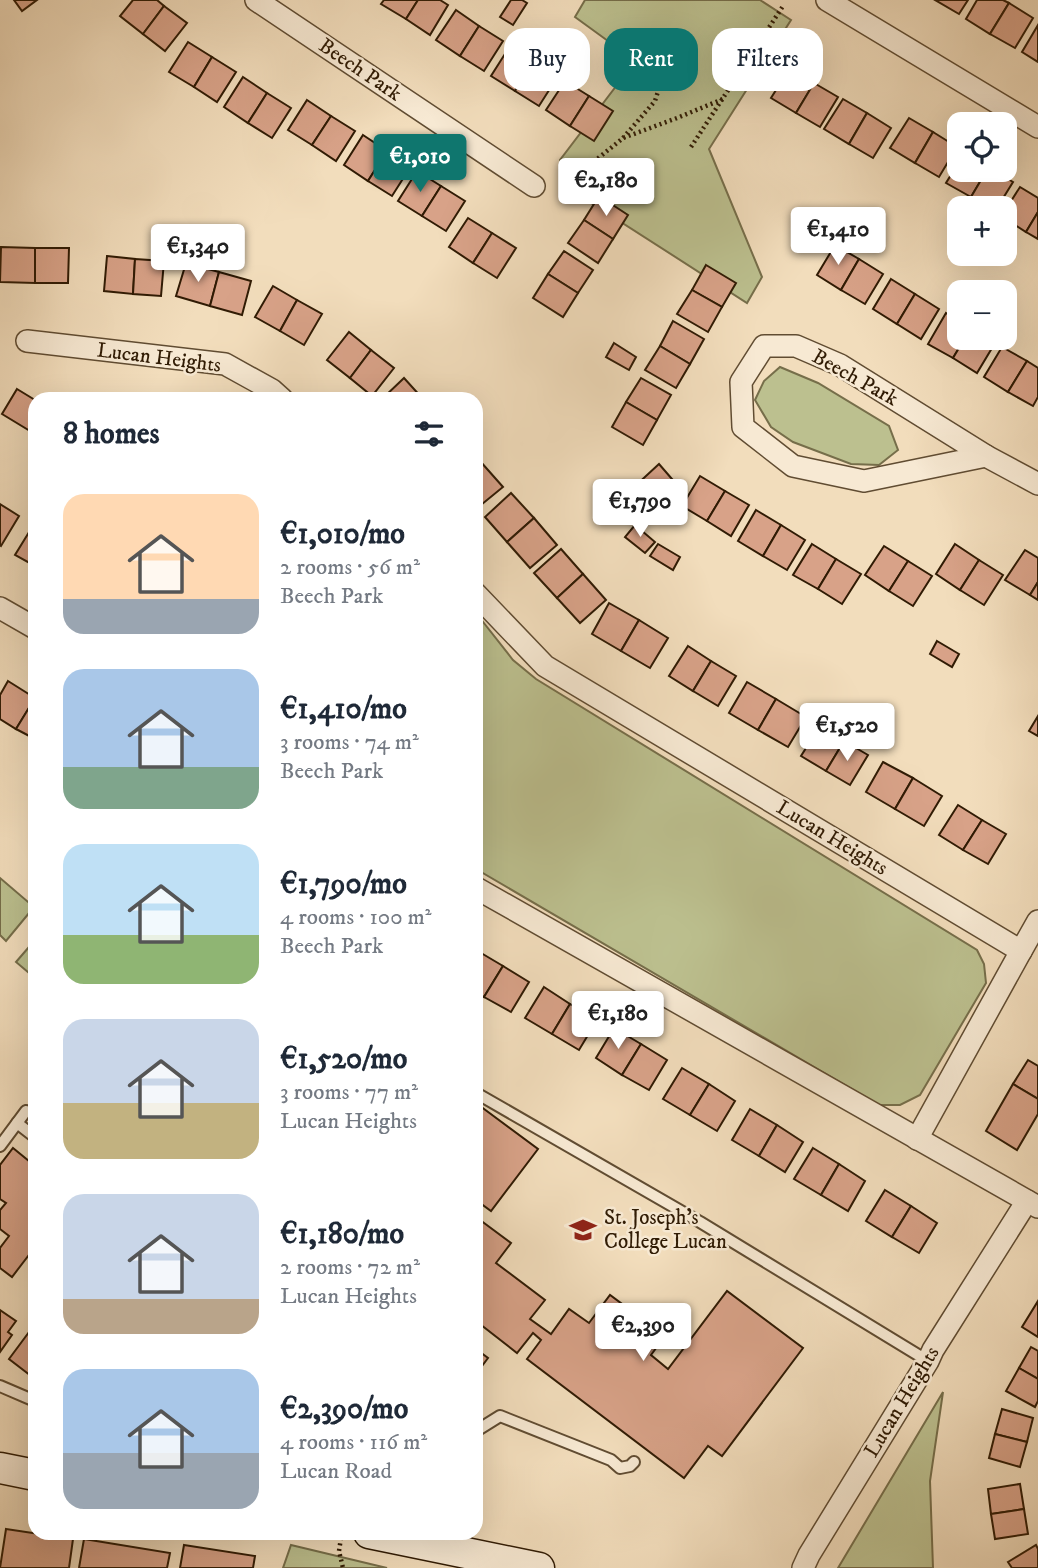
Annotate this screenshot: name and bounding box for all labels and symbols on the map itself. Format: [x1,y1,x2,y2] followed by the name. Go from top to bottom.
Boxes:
[314,33,407,108] street label: Beech Park
[363,134,477,194] pin: €1,010
[549,158,663,218] pin: €2,180
[781,208,895,267] pin: €1,410
[141,224,255,284] pin: €1,340
[95,337,223,379] street label: Lucan Heights
[807,344,903,413] street label: Beech Park
[583,480,697,539] pin: €1,790
[790,704,904,763] pin: €1,520
[772,795,892,881] street label: Lucan Heights
[561,992,675,1051] pin: €1,180
[604,1205,727,1255] place label: St. Joseph's College Lucan
[568,1215,598,1245] school or university icon: St. Joseph's College Lucan
[586,1304,700,1363] pin: €2,390
[859,1342,945,1462] street label: Lucan Heights

